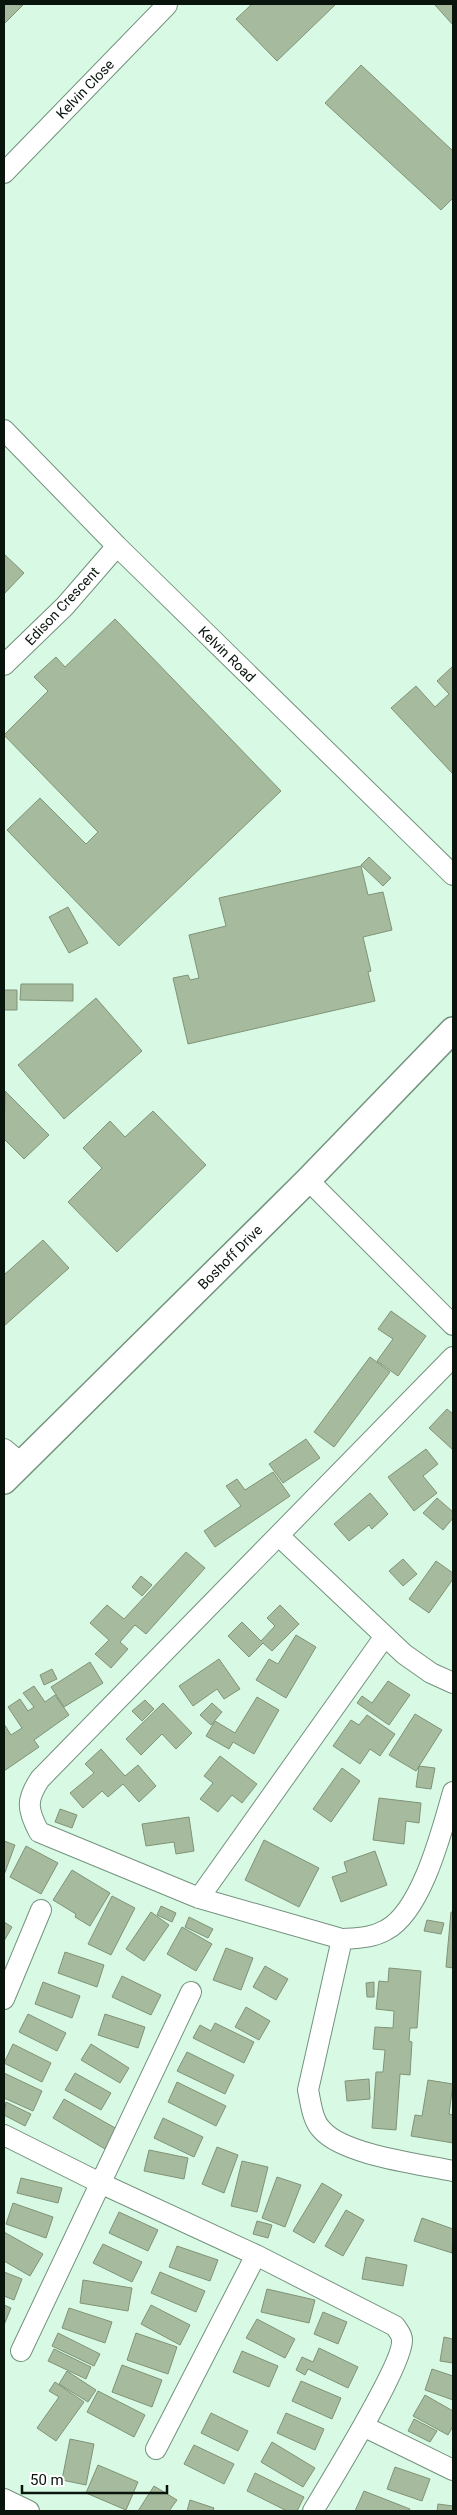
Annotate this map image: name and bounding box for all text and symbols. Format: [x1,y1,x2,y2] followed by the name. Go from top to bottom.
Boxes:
[53,56,117,122] street label: Kelvin Close
[22,563,103,648] street label: Edison Crescent
[195,623,259,685] street label: Kelvin Road
[195,1222,265,1292] street label: Boshoff Drive
[22,2462,168,2494] scale bar
[30,2471,64,2489] text: 50 m

